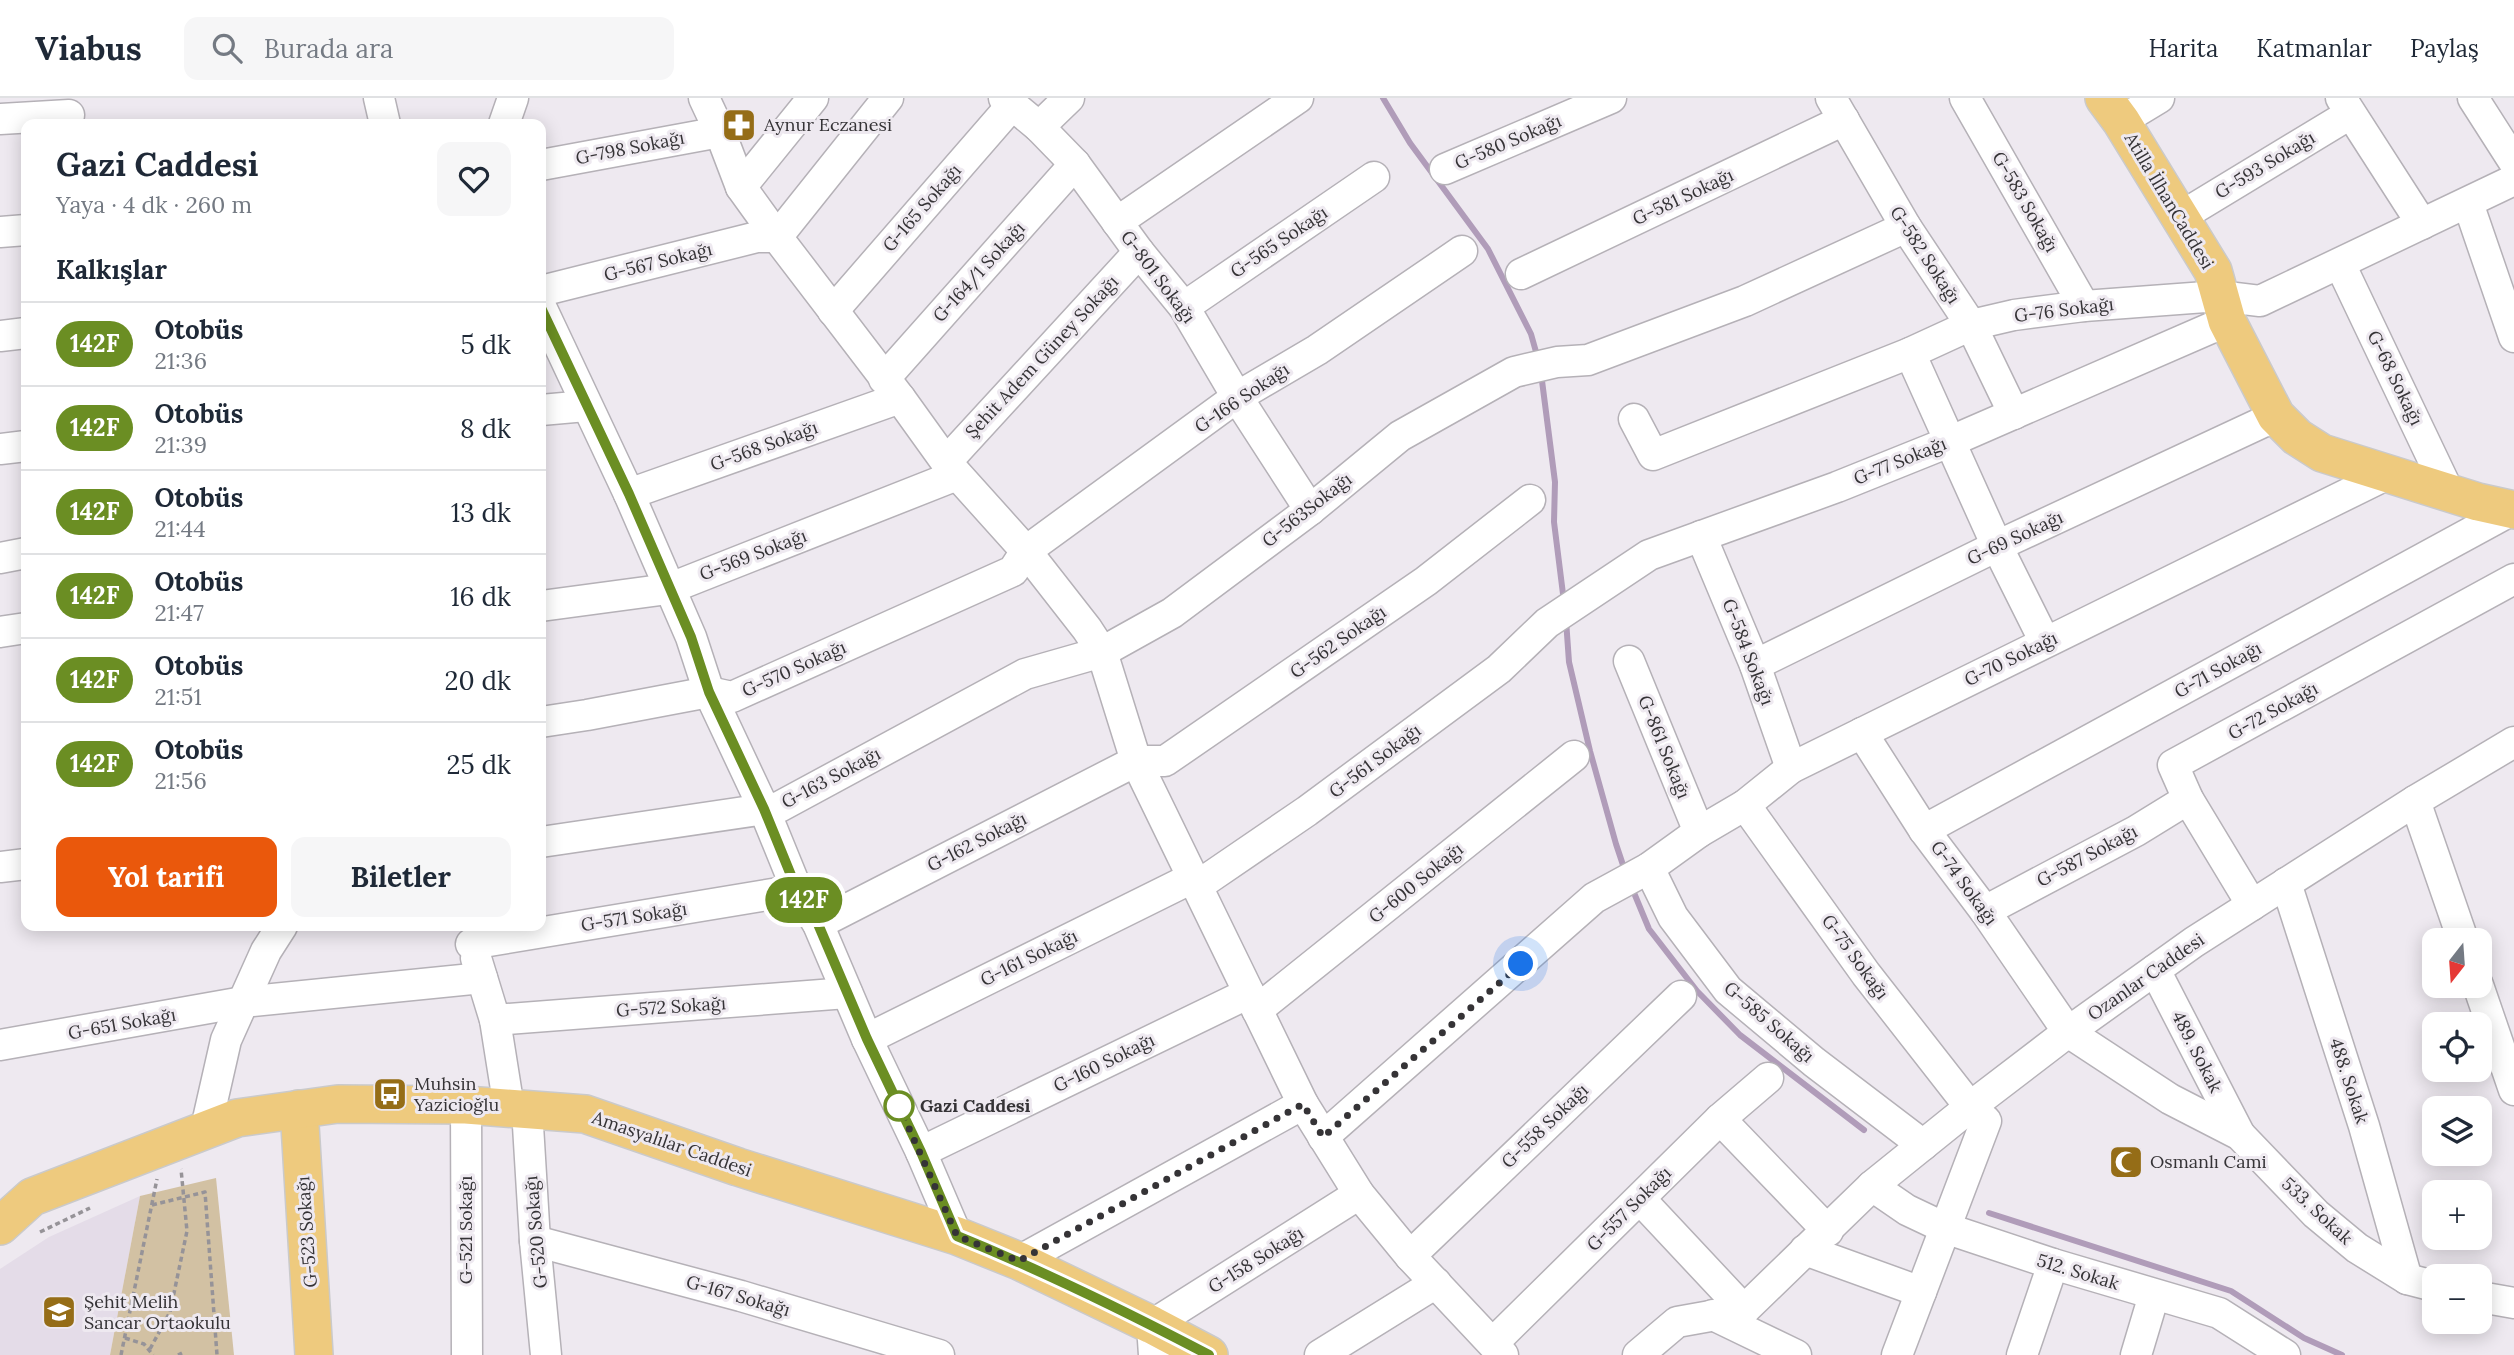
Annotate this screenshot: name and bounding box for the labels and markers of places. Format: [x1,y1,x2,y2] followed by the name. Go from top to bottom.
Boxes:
[720,106,758,144] pharmacy icon: Aynur Eczanesi
[763,113,892,136] place label: Aynur Eczanesi
[413,1072,500,1116] place label: Muhsin Yazicioğlu
[371,1075,409,1113] bus stop icon: Muhsin Yazicioğlu
[884,1091,914,1121] marker: Gazi Caddesi
[920,1094,1031,1117] place label: Gazi Caddesi
[2107,1143,2145,1181] mosque icon: Osmanlı Cami
[2150,1150,2267,1173] place label: Osmanlı Cami
[84,1290,231,1334] place label: Şehit Melih Sancar Ortaokulu
[40,1293,78,1331] school or university icon: Şehit Melih Sancar Ortaokulu

